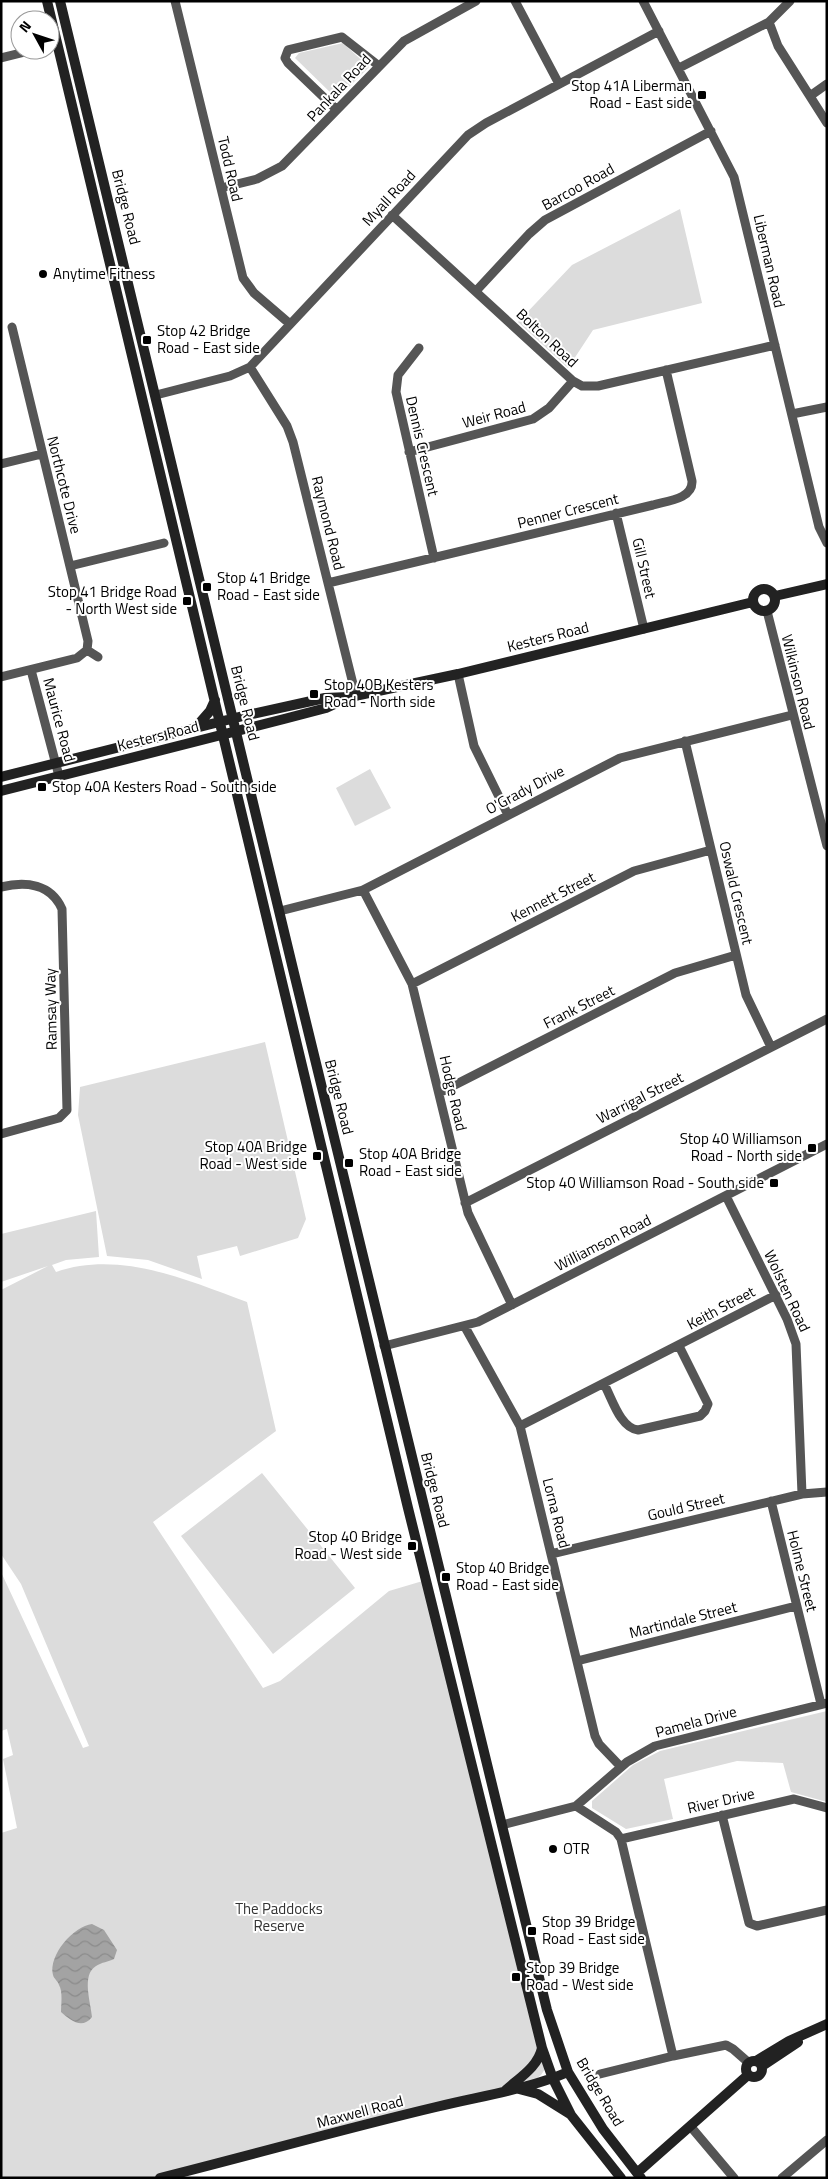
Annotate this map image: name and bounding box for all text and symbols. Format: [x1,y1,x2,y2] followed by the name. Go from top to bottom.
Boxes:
[10,10,60,60] north arrow
[13,16,36,37] text: N
[301,48,376,127] street label: Pankala Road
[571,74,692,114] place label: Stop 41A Liberman Road - East side
[696,89,708,101] marker: Stop 41A Liberman Road - East side
[212,134,249,204] street label: Todd Road
[537,157,618,216] street label: Barcoo Road
[356,164,421,231] street label: Myall Road
[106,167,147,247] street label: Bridge Road
[748,212,791,310] street label: Liberman Road
[53,262,155,285] place label: Anytime Fitness
[37,268,49,280] marker: Anytime Fitness
[511,303,584,373] street label: Bolton Road
[157,319,260,359] place label: Stop 42 Bridge Road - East side
[141,334,153,346] marker: Stop 42 Bridge Road - East side
[400,394,445,499] street label: Dennis Crescent
[460,395,528,434] street label: Weir Road
[41,434,88,536] street label: Northcote Drive
[306,473,351,572] street label: Raymond Road
[515,487,622,534] street label: Penner Crescent
[626,535,663,601] street label: Gill Street
[217,566,320,606] place label: Stop 41 Bridge Road - East side
[48,580,177,620] place label: Stop 41 Bridge Road - North West side
[201,581,213,593] marker: Stop 41 Bridge Road - East side
[181,595,193,607] marker: Stop 41 Bridge Road - North West side
[505,615,591,658] street label: Kesters Road
[776,632,821,732] street label: Wilkinson Road
[225,663,266,743] street label: Bridge Road
[324,673,435,713] place label: Stop 40B Kesters Road - North side
[37,675,82,765] street label: Maurice Road
[308,688,320,700] marker: Stop 40B Kesters Road - North side
[115,714,201,757] street label: Kesters Road
[481,759,568,820] street label: O'Grady Drive
[52,775,277,798] place label: Stop 40A Kesters Road - South side
[36,781,48,793] marker: Stop 40A Kesters Road - South side
[713,839,760,948] street label: Oswald Crescent
[507,865,600,928] street label: Kennett Street
[38,968,63,1050] street label: Ramsay Way
[539,978,619,1034] street label: Frank Street
[434,1053,473,1133] street label: Hodge Road
[319,1057,360,1137] street label: Bridge Road
[592,1065,688,1129] street label: Warrigal Street
[680,1127,802,1167] place label: Stop 40 Williamson Road - North side
[199,1135,307,1175] place label: Stop 40A Bridge Road - West side
[359,1142,462,1182] place label: Stop 40A Bridge Road - East side
[806,1142,818,1154] marker: Stop 40 Williamson Road - North side
[311,1150,323,1162] marker: Stop 40A Bridge Road - West side
[343,1157,355,1169] marker: Stop 40A Bridge Road - East side
[526,1171,764,1194] place label: Stop 40 Williamson Road - South side
[768,1177,780,1189] marker: Stop 40 Williamson Road - South side
[551,1208,655,1277] street label: Williamson Road
[758,1246,816,1336] street label: Wolsten Road
[682,1280,760,1335] street label: Keith Street
[415,1450,456,1530] street label: Bridge Road
[537,1475,576,1550] street label: Lorna Road
[645,1486,727,1527] street label: Gould Street
[294,1525,402,1565] place label: Stop 40 Bridge Road - West side
[781,1528,824,1615] street label: Holme Street
[406,1540,418,1552] marker: Stop 40 Bridge Road - West side
[456,1556,559,1596] place label: Stop 40 Bridge Road - East side
[440,1571,452,1583] marker: Stop 40 Bridge Road - East side
[627,1595,740,1644] street label: Martindale Street
[653,1700,739,1743] street label: Pamela Drive
[685,1782,757,1819] street label: River Drive
[563,1837,590,1860] place label: OTR
[547,1843,559,1855] marker: OTR
[235,1897,323,1937] park label: The Paddocks Reserve
[542,1910,645,1950] place label: Stop 39 Bridge Road - East side
[526,1925,538,1937] marker: Stop 39 Bridge Road - East side
[526,1956,634,1996] place label: Stop 39 Bridge Road - West side
[510,1971,522,1983] marker: Stop 39 Bridge Road - West side
[571,2053,630,2131] street label: Bridge Road
[314,2089,406,2134] street label: Maxwell Road

